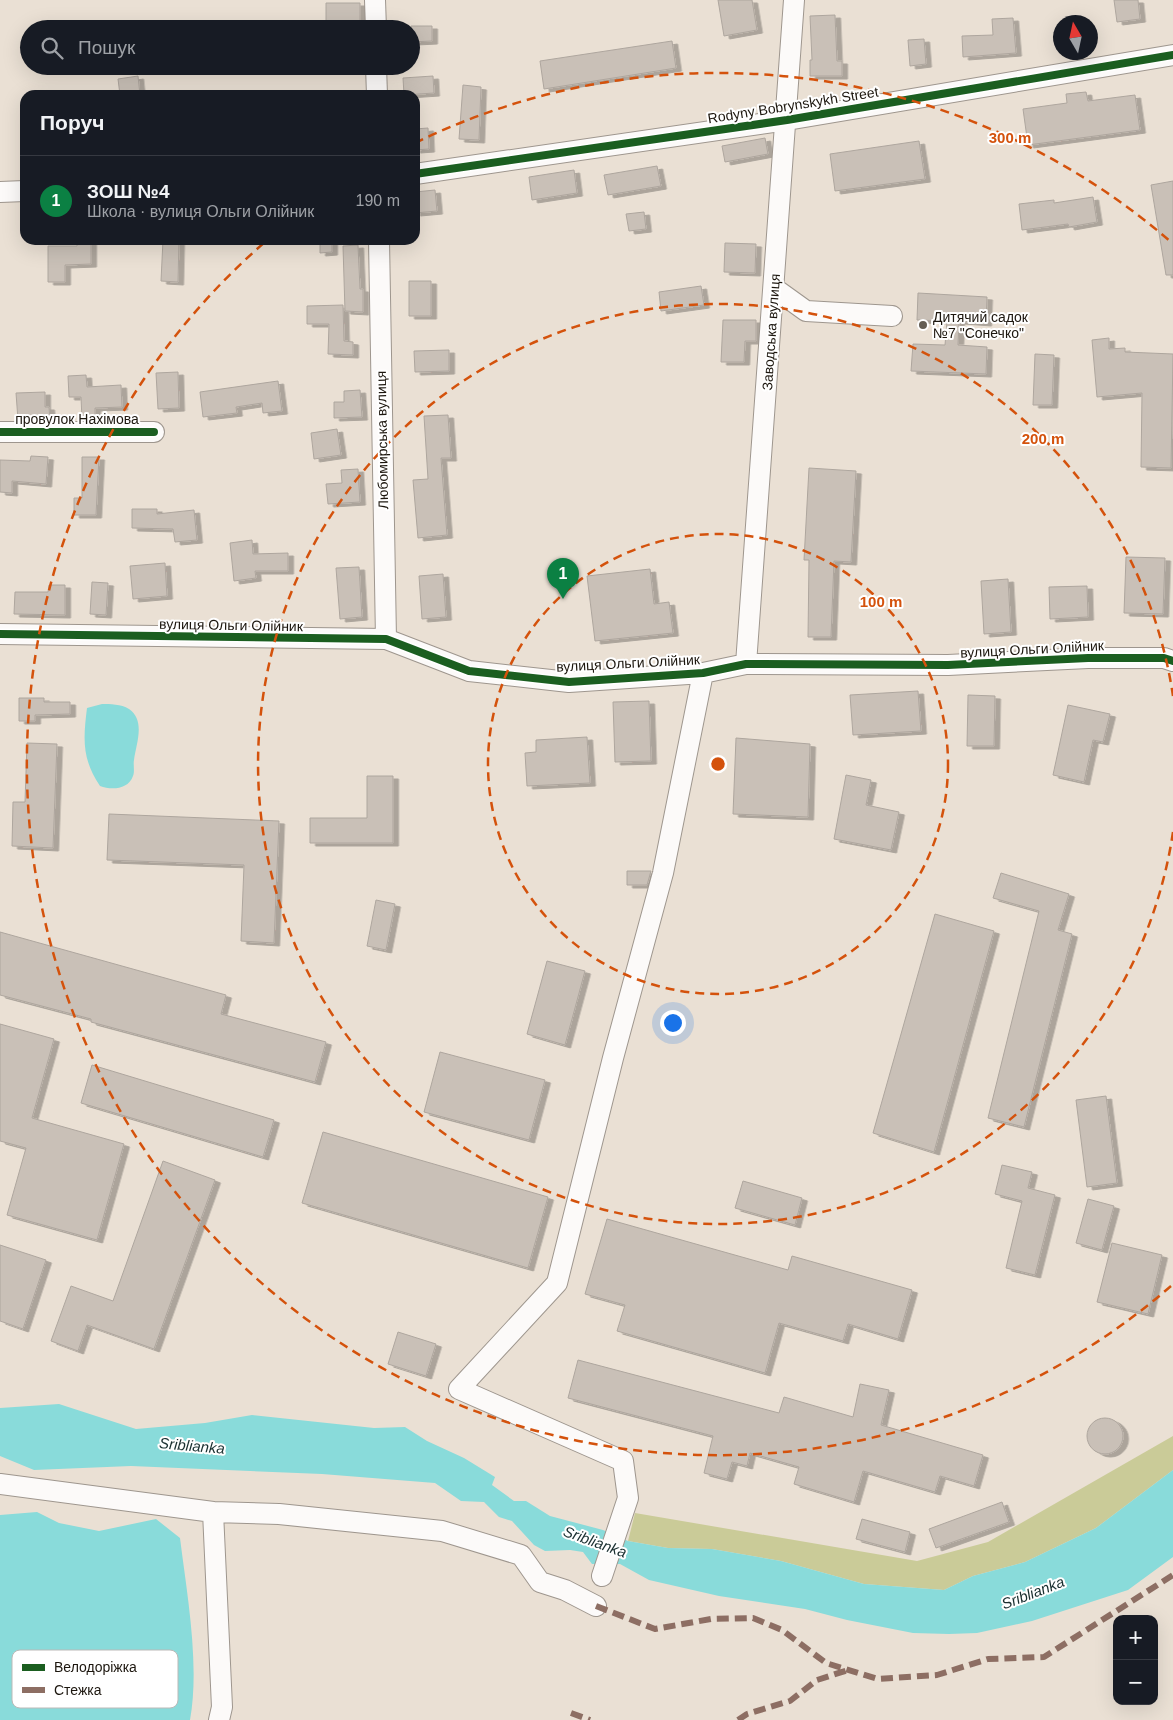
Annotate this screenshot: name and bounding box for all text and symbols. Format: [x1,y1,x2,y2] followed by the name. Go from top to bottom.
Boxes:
[1053,15,1098,60] north arrow
[20,20,420,75] search box
[38,34,66,62] icon: search
[78,37,135,58] text: Пошук
[706,84,880,126] street label: Rodyny Bobrynskykh Street
[40,111,104,134] text: Поруч
[989,129,1031,146] text: 300 m
[87,181,170,202] text: ЗОШ №4
[52,192,60,209] text: 1
[356,192,400,209] text: 190 m
[87,203,314,220] text: Школа · вулиця Ольги Олійник
[759,273,783,391] street label: Заводська вулиця
[933,309,1029,341] place label: Дитячий садок №7 "Сонечко"
[917,319,929,331] marker: Дитячий садок №7 "Сонечко"
[373,371,391,509] street label: Любомирська вулиця
[15,411,139,427] street label: провулок Нахімова
[1022,430,1064,447] text: 200 m
[547,558,579,599] pin: 1
[860,593,902,610] text: 100 m
[159,616,304,634] street label: вулиця Ольги Олійник
[960,637,1105,661] street label: вулиця Ольги Олійник
[556,651,701,675] street label: вулиця Ольги Олійник
[709,755,727,773] centre of rings
[660,1010,686,1036] your location
[158,1434,226,1457] water label: Sriblianka
[561,1522,629,1561] water label: Sriblianka
[999,1573,1067,1612] water label: Sriblianka
[1113,1615,1158,1705] map controls
[1113,1615,1158,1660] button: +
[12,1650,178,1708] legend
[54,1659,137,1675] text: Велодоріжка
[1113,1660,1158,1705] button: −
[54,1682,102,1698] text: Стежка

